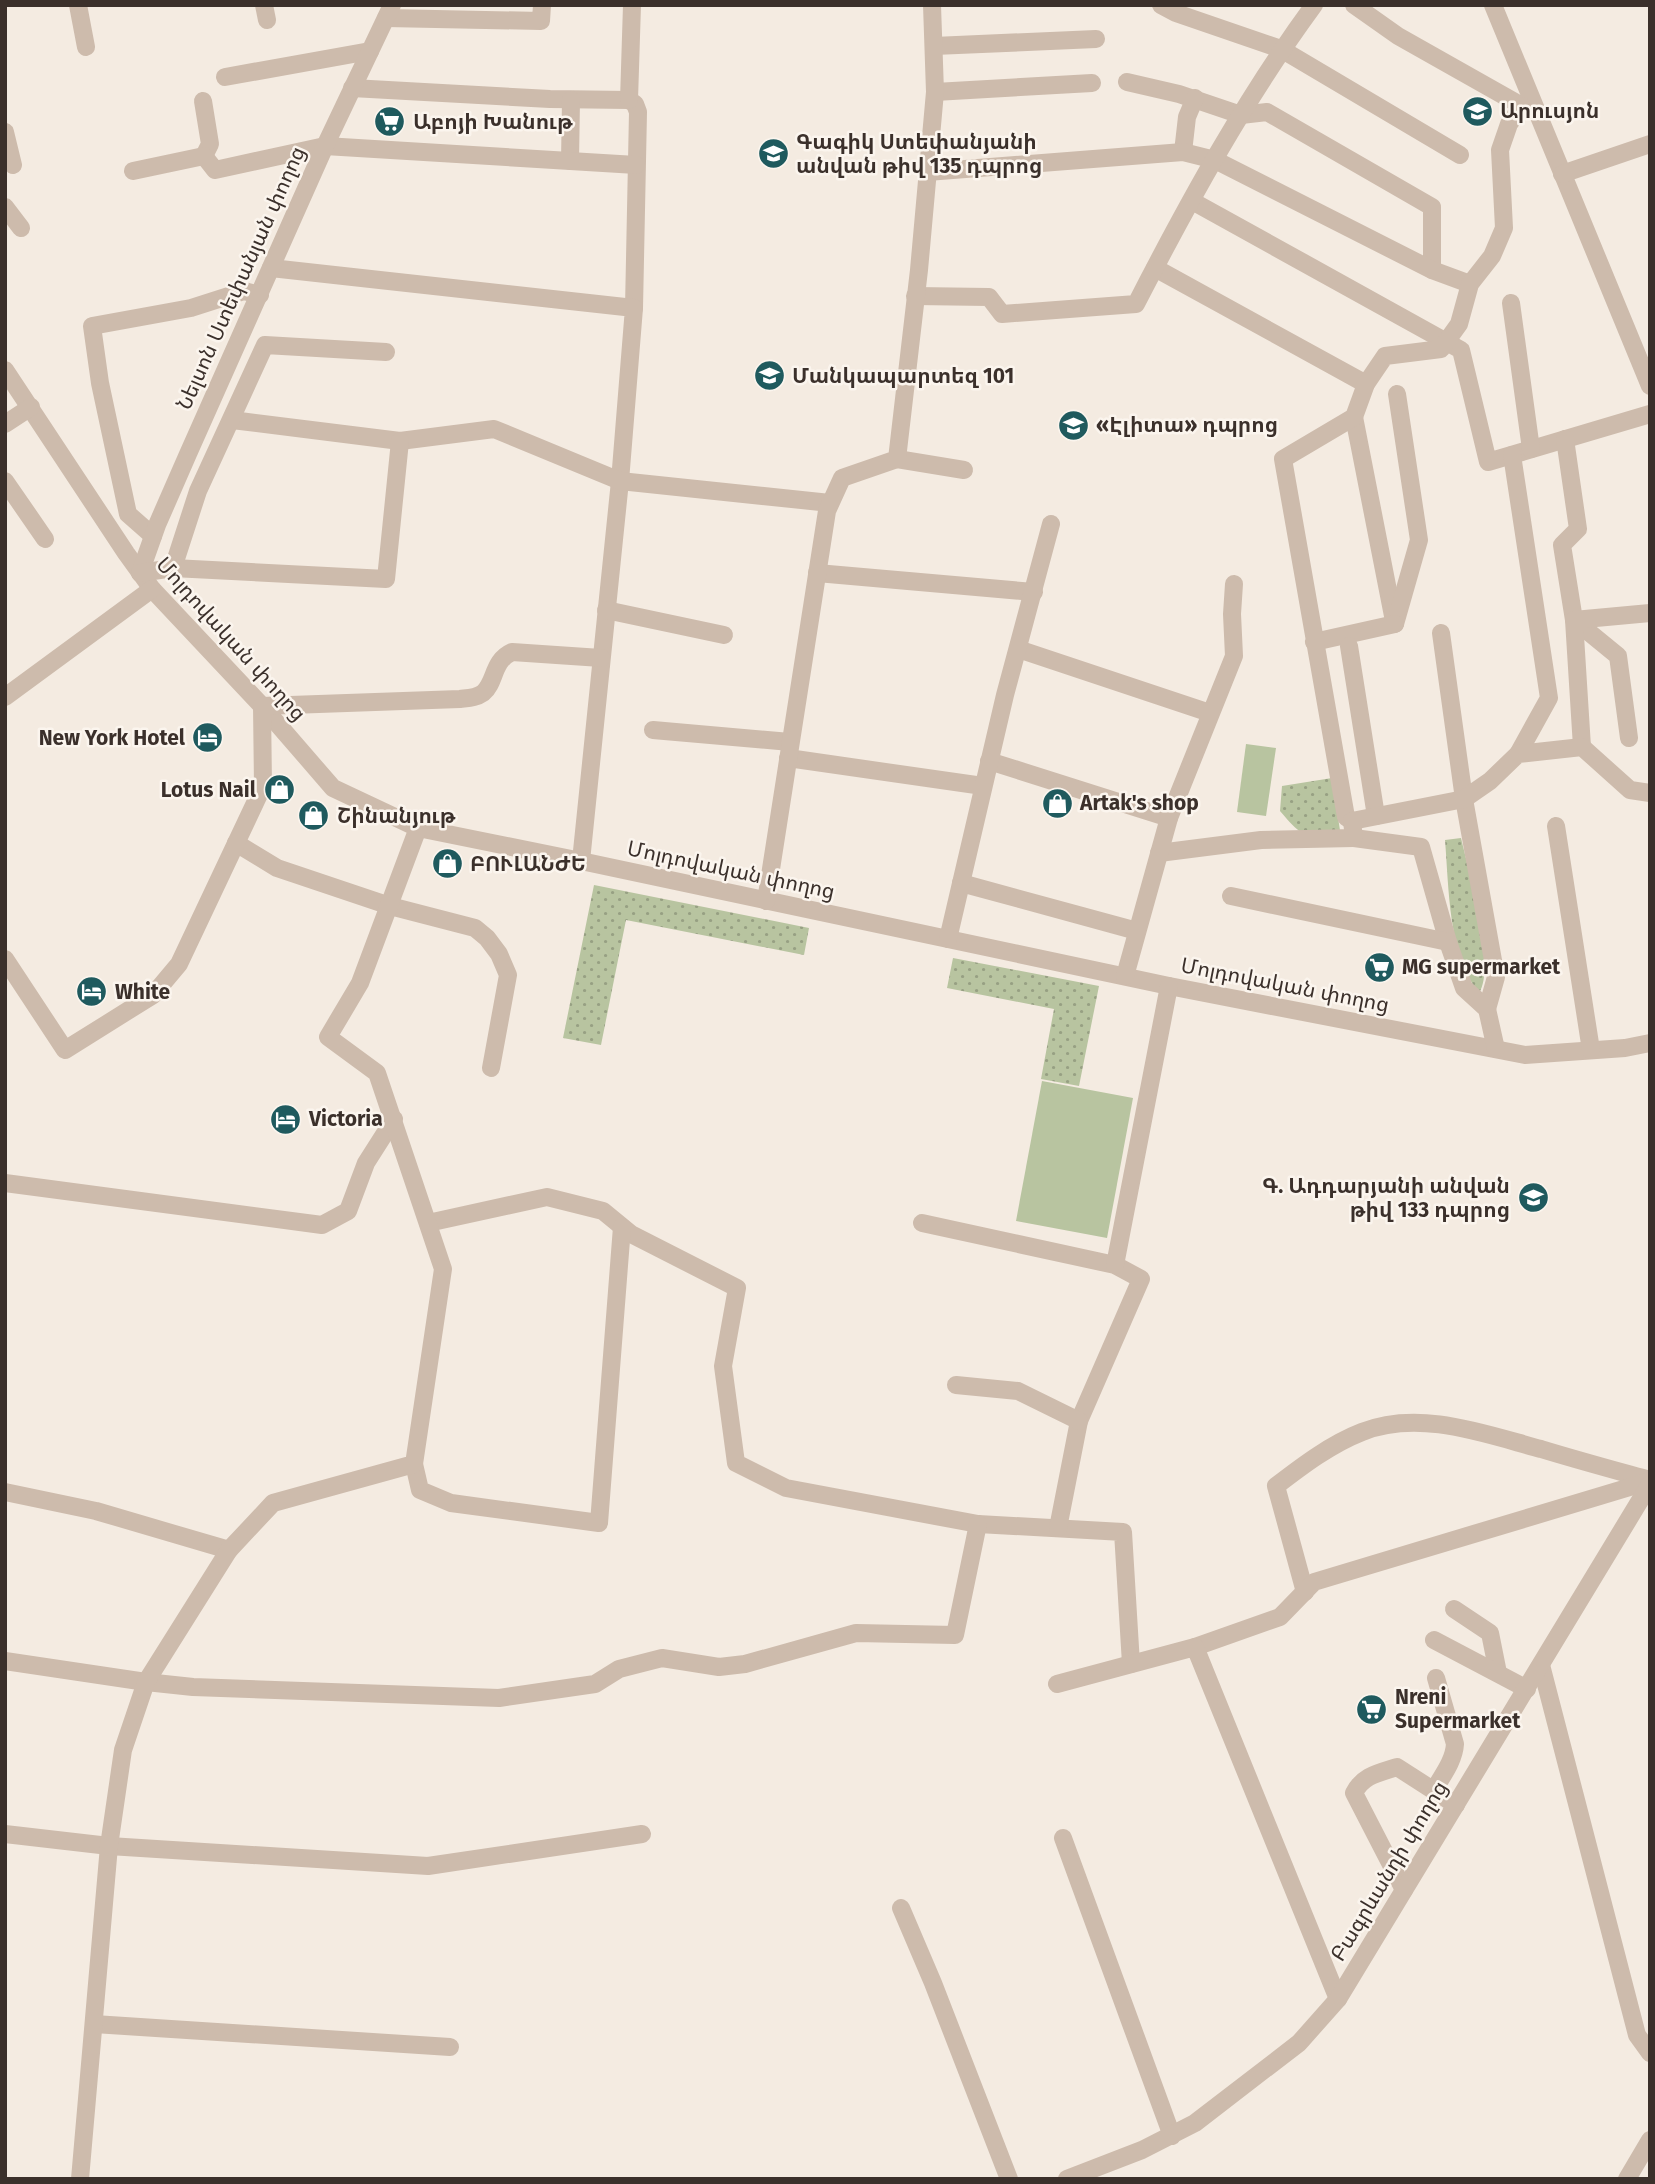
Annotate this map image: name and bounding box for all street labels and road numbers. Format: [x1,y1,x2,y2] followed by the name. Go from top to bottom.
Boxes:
[171,142,311,414] street label: Նելսոն Ստեփանյան փողոց
[151,552,311,726] street label: Մոլդովական փողոց
[625,835,837,905] street label: Մոլդովական փողոց
[1179,952,1391,1018] street label: Մոլդովական փողոց
[1325,1776,1453,1966] street label: Բագրևանդի փողոց

